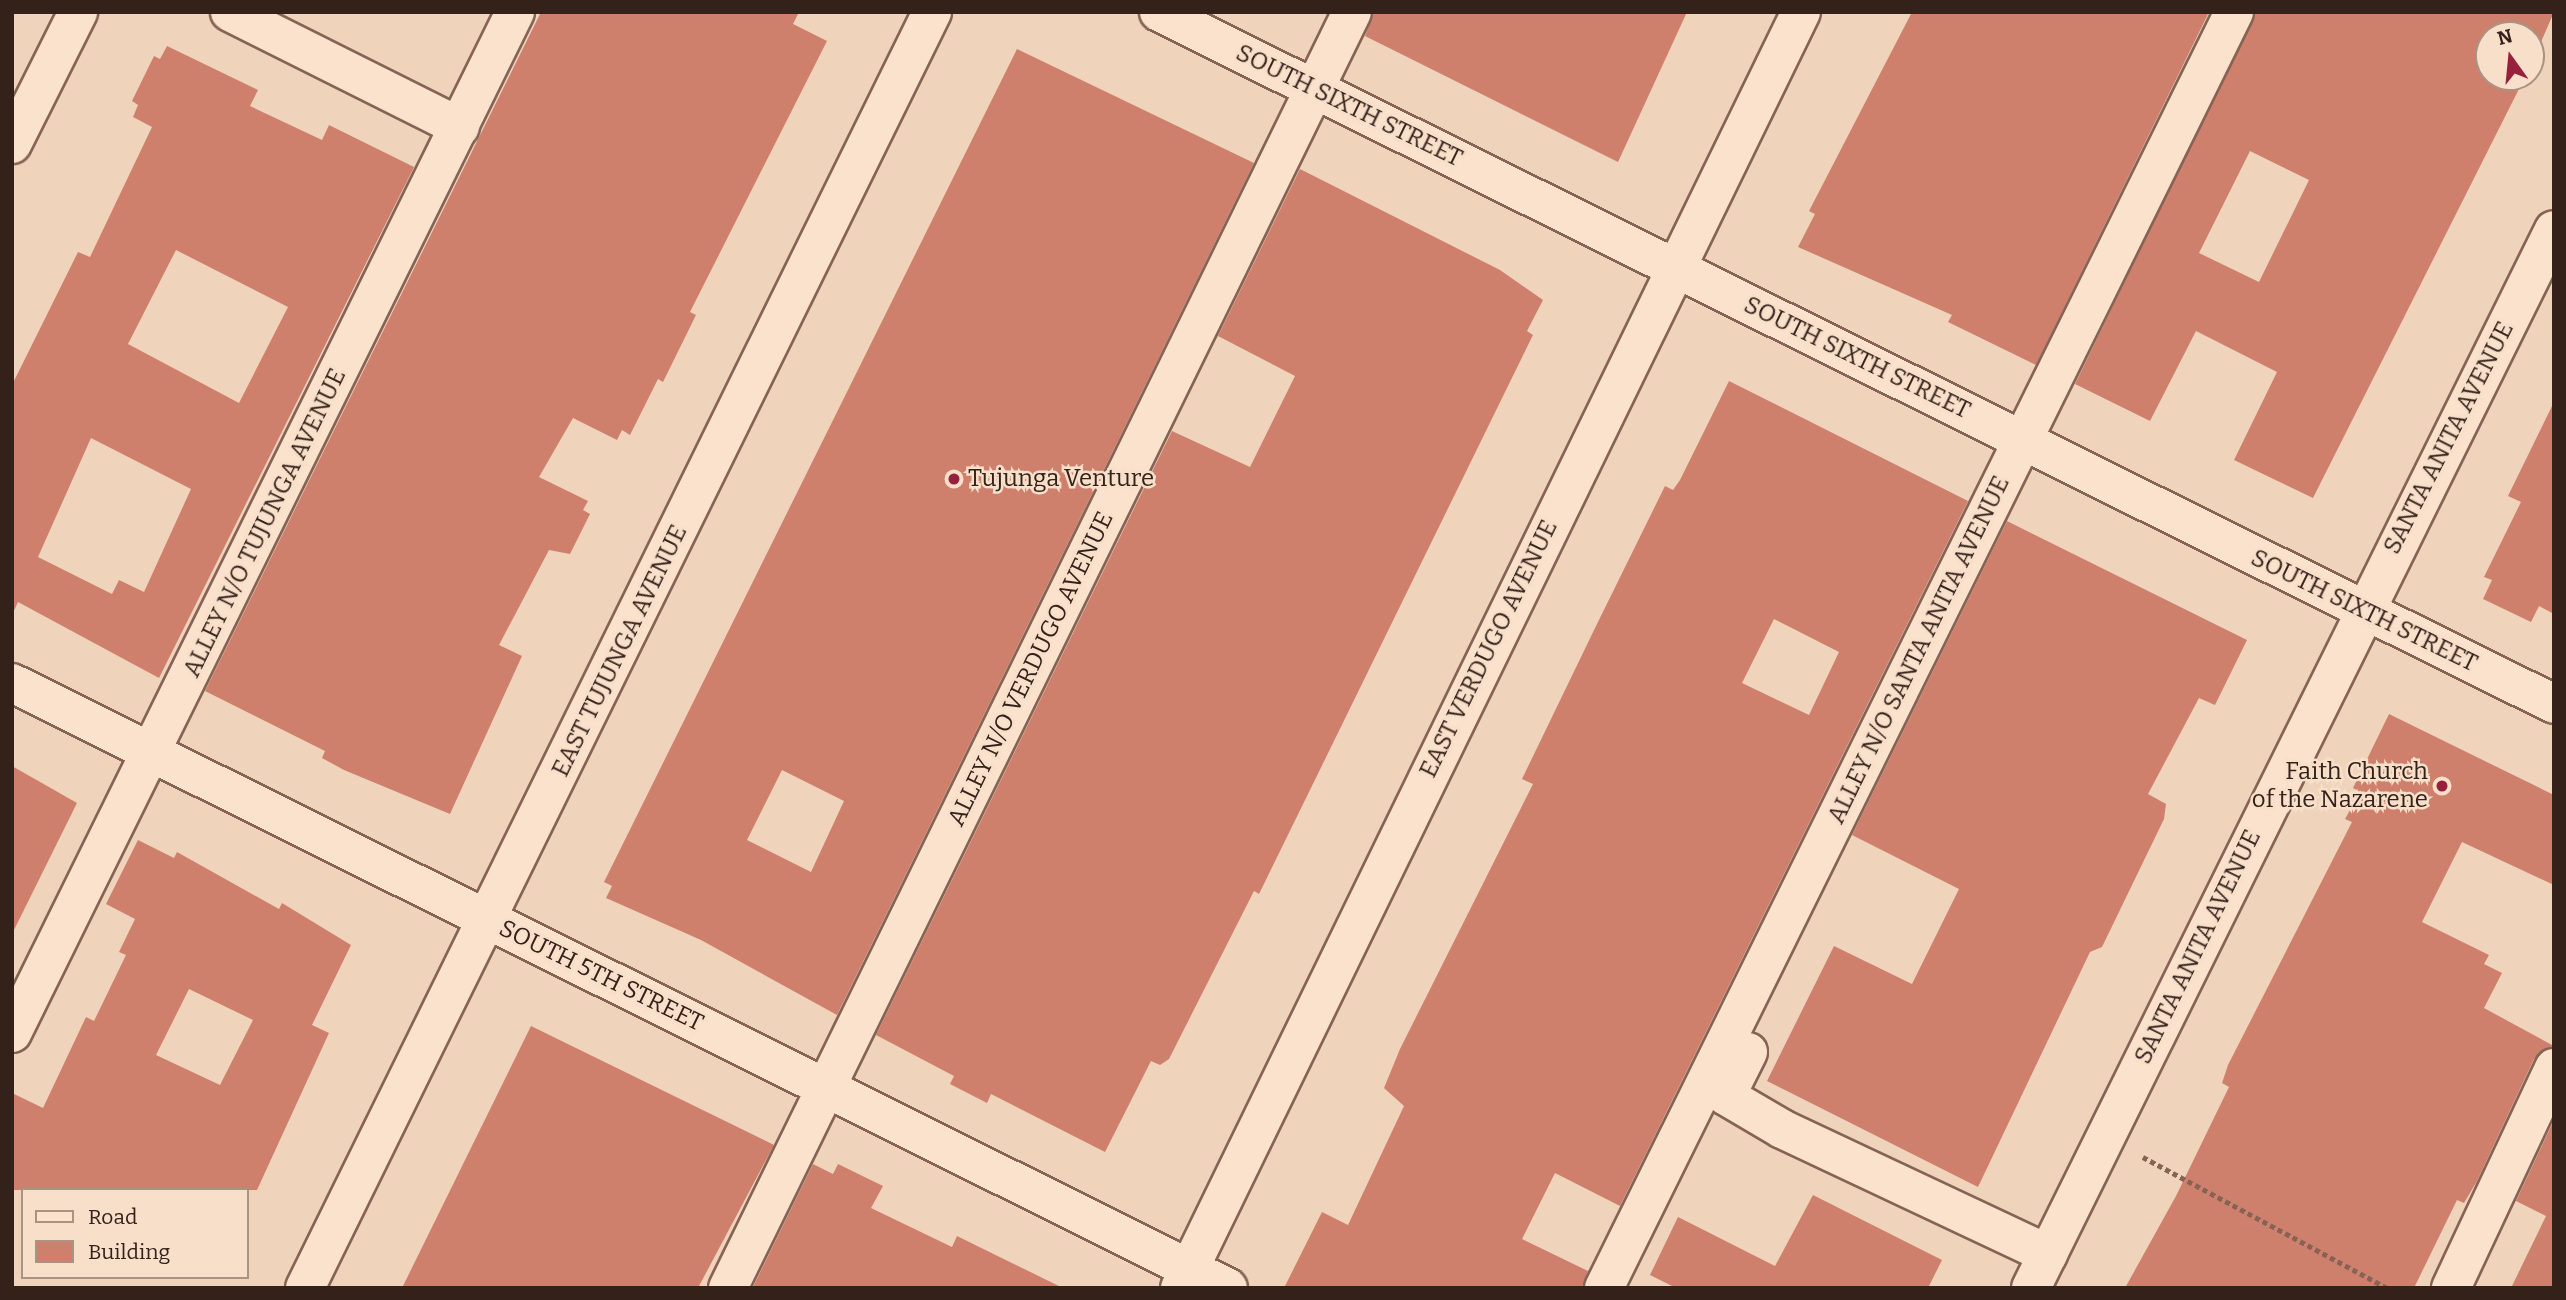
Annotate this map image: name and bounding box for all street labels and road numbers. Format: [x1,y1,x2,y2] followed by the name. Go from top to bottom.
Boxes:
[1231,39,1467,173] street label: SOUTH SIXTH STREET
[1739,291,1975,425] street label: SOUTH SIXTH STREET
[2378,317,2520,559] street label: SANTA ANITA AVENUE
[178,364,352,682] street label: ALLEY N/O TUJUNGA AVENUE
[1822,471,2016,829] street label: ALLEY N/O SANTA ANITA AVENUE
[942,507,1120,831] street label: ALLEY N/O VERDUGO AVENUE
[1414,516,1564,782] street label: EAST VERDUGO AVENUE
[546,520,694,782] street label: EAST TUJUNGA AVENUE
[2246,544,2482,678] street label: SOUTH SIXTH STREET
[2129,825,2267,1069] street label: SANTA ANITA AVENUE
[494,914,708,1038] street label: SOUTH 5TH STREET

